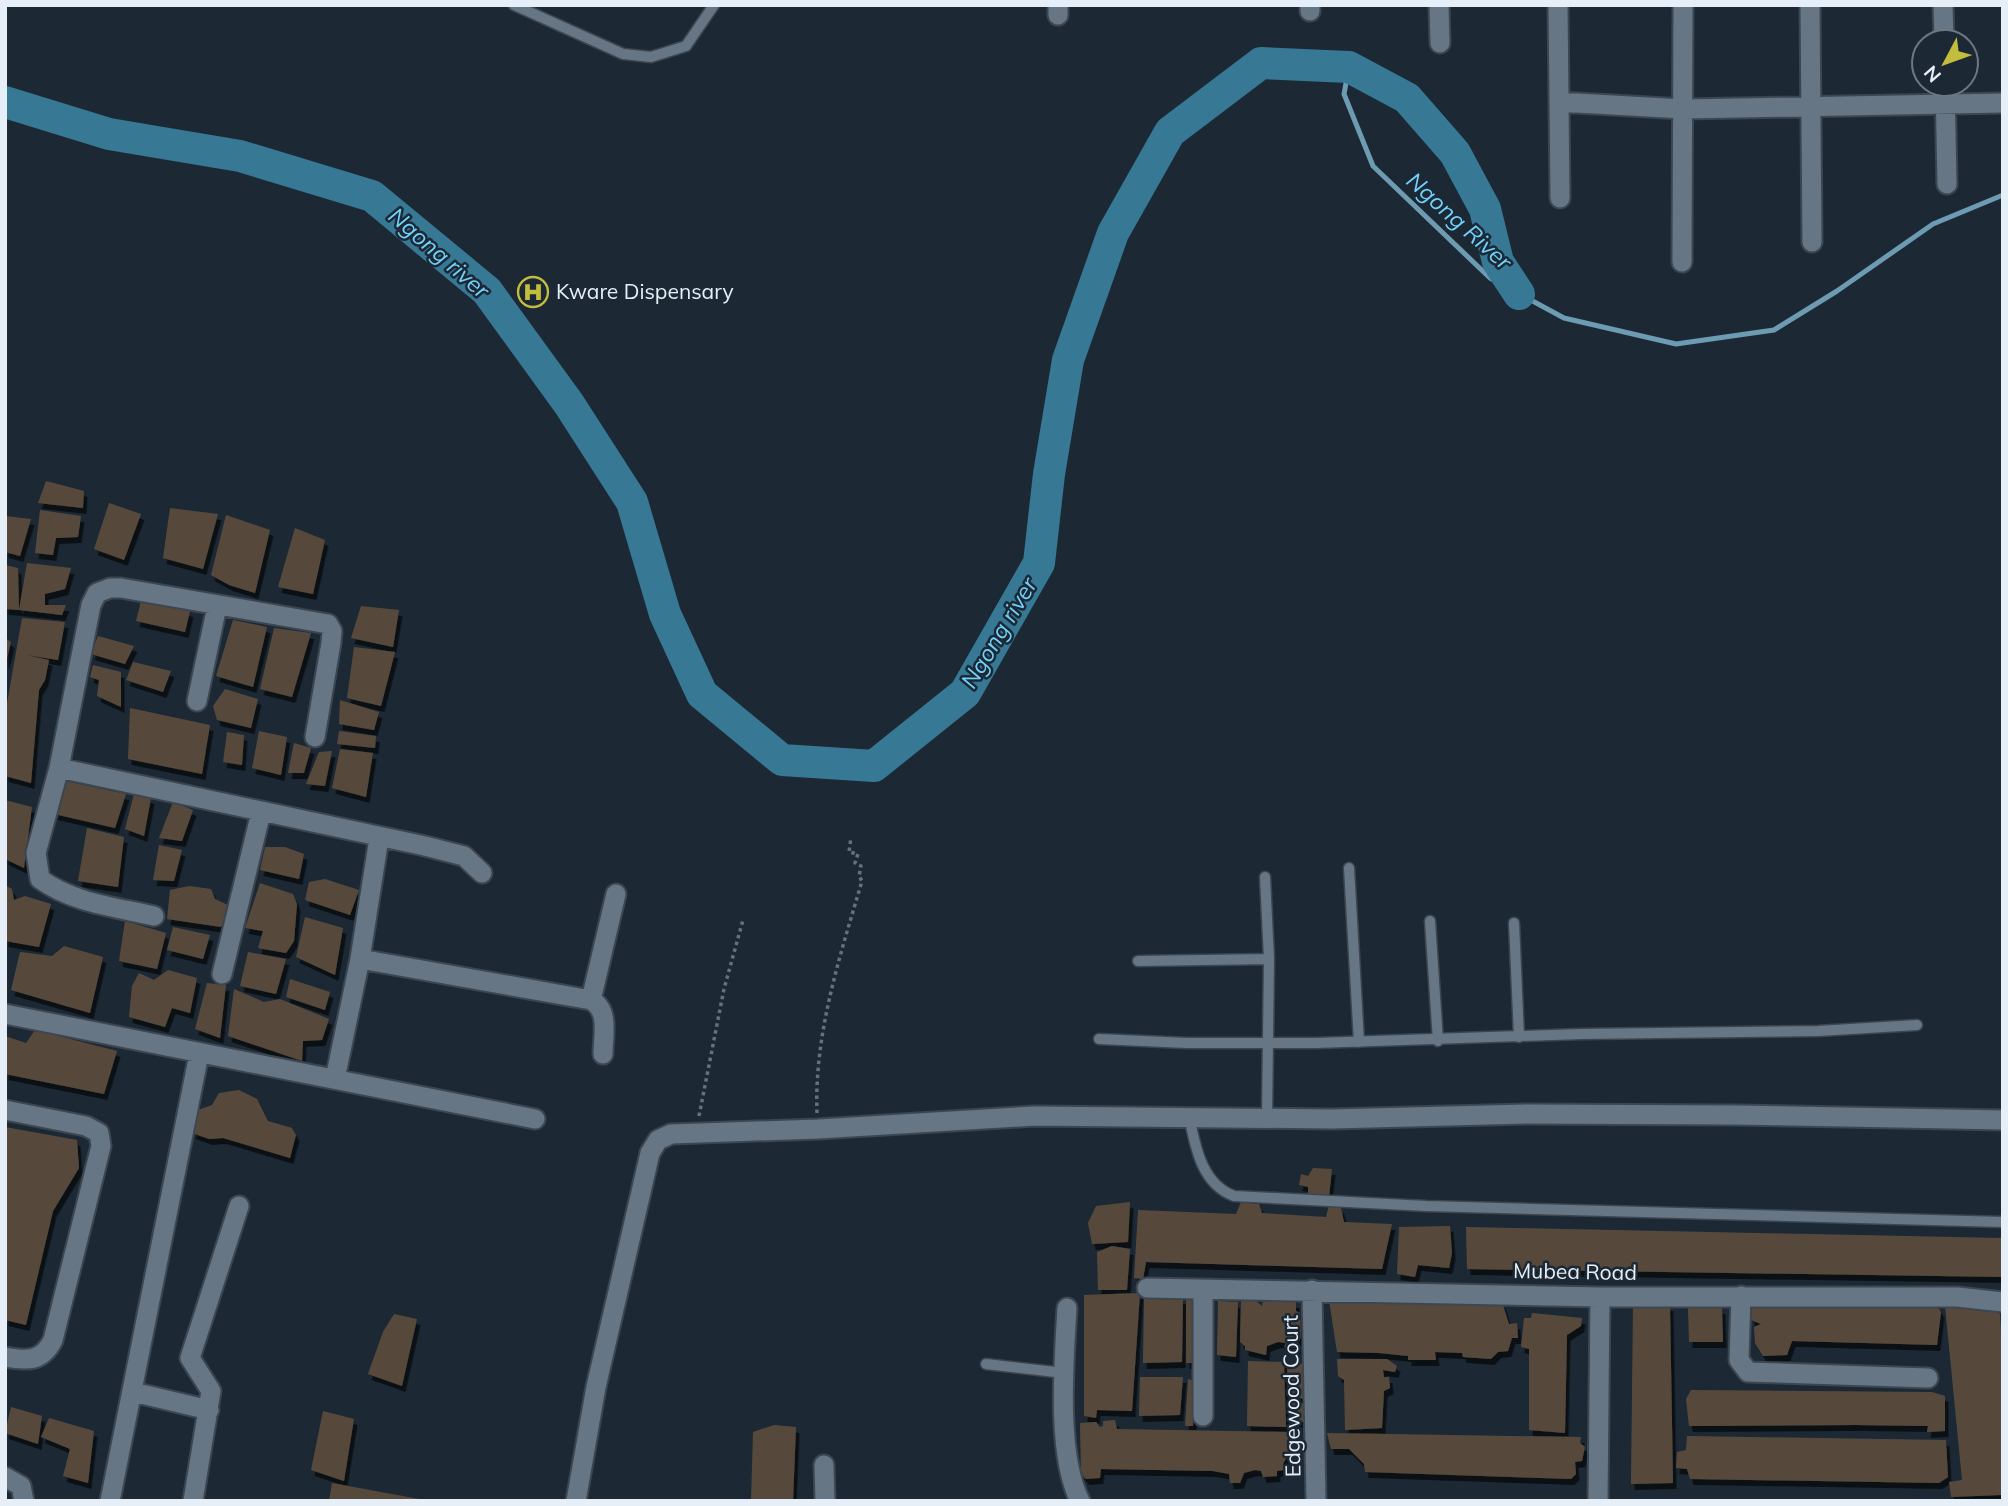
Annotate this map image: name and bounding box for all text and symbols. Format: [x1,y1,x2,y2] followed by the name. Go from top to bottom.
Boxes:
[1910,28,1980,98] north arrow
[1918,61,1946,87] text: N
[1401,166,1519,277] water label: Ngong River
[383,201,497,305] water label: Ngong river
[516,275,550,309] hospital icon: Kware Dispensary
[556,278,734,304] place label: Kware Dispensary
[954,571,1044,693] water label: Ngong river
[1513,1257,1637,1285] street label: Mubea Road
[1277,1315,1305,1477] street label: Edgewood Court

